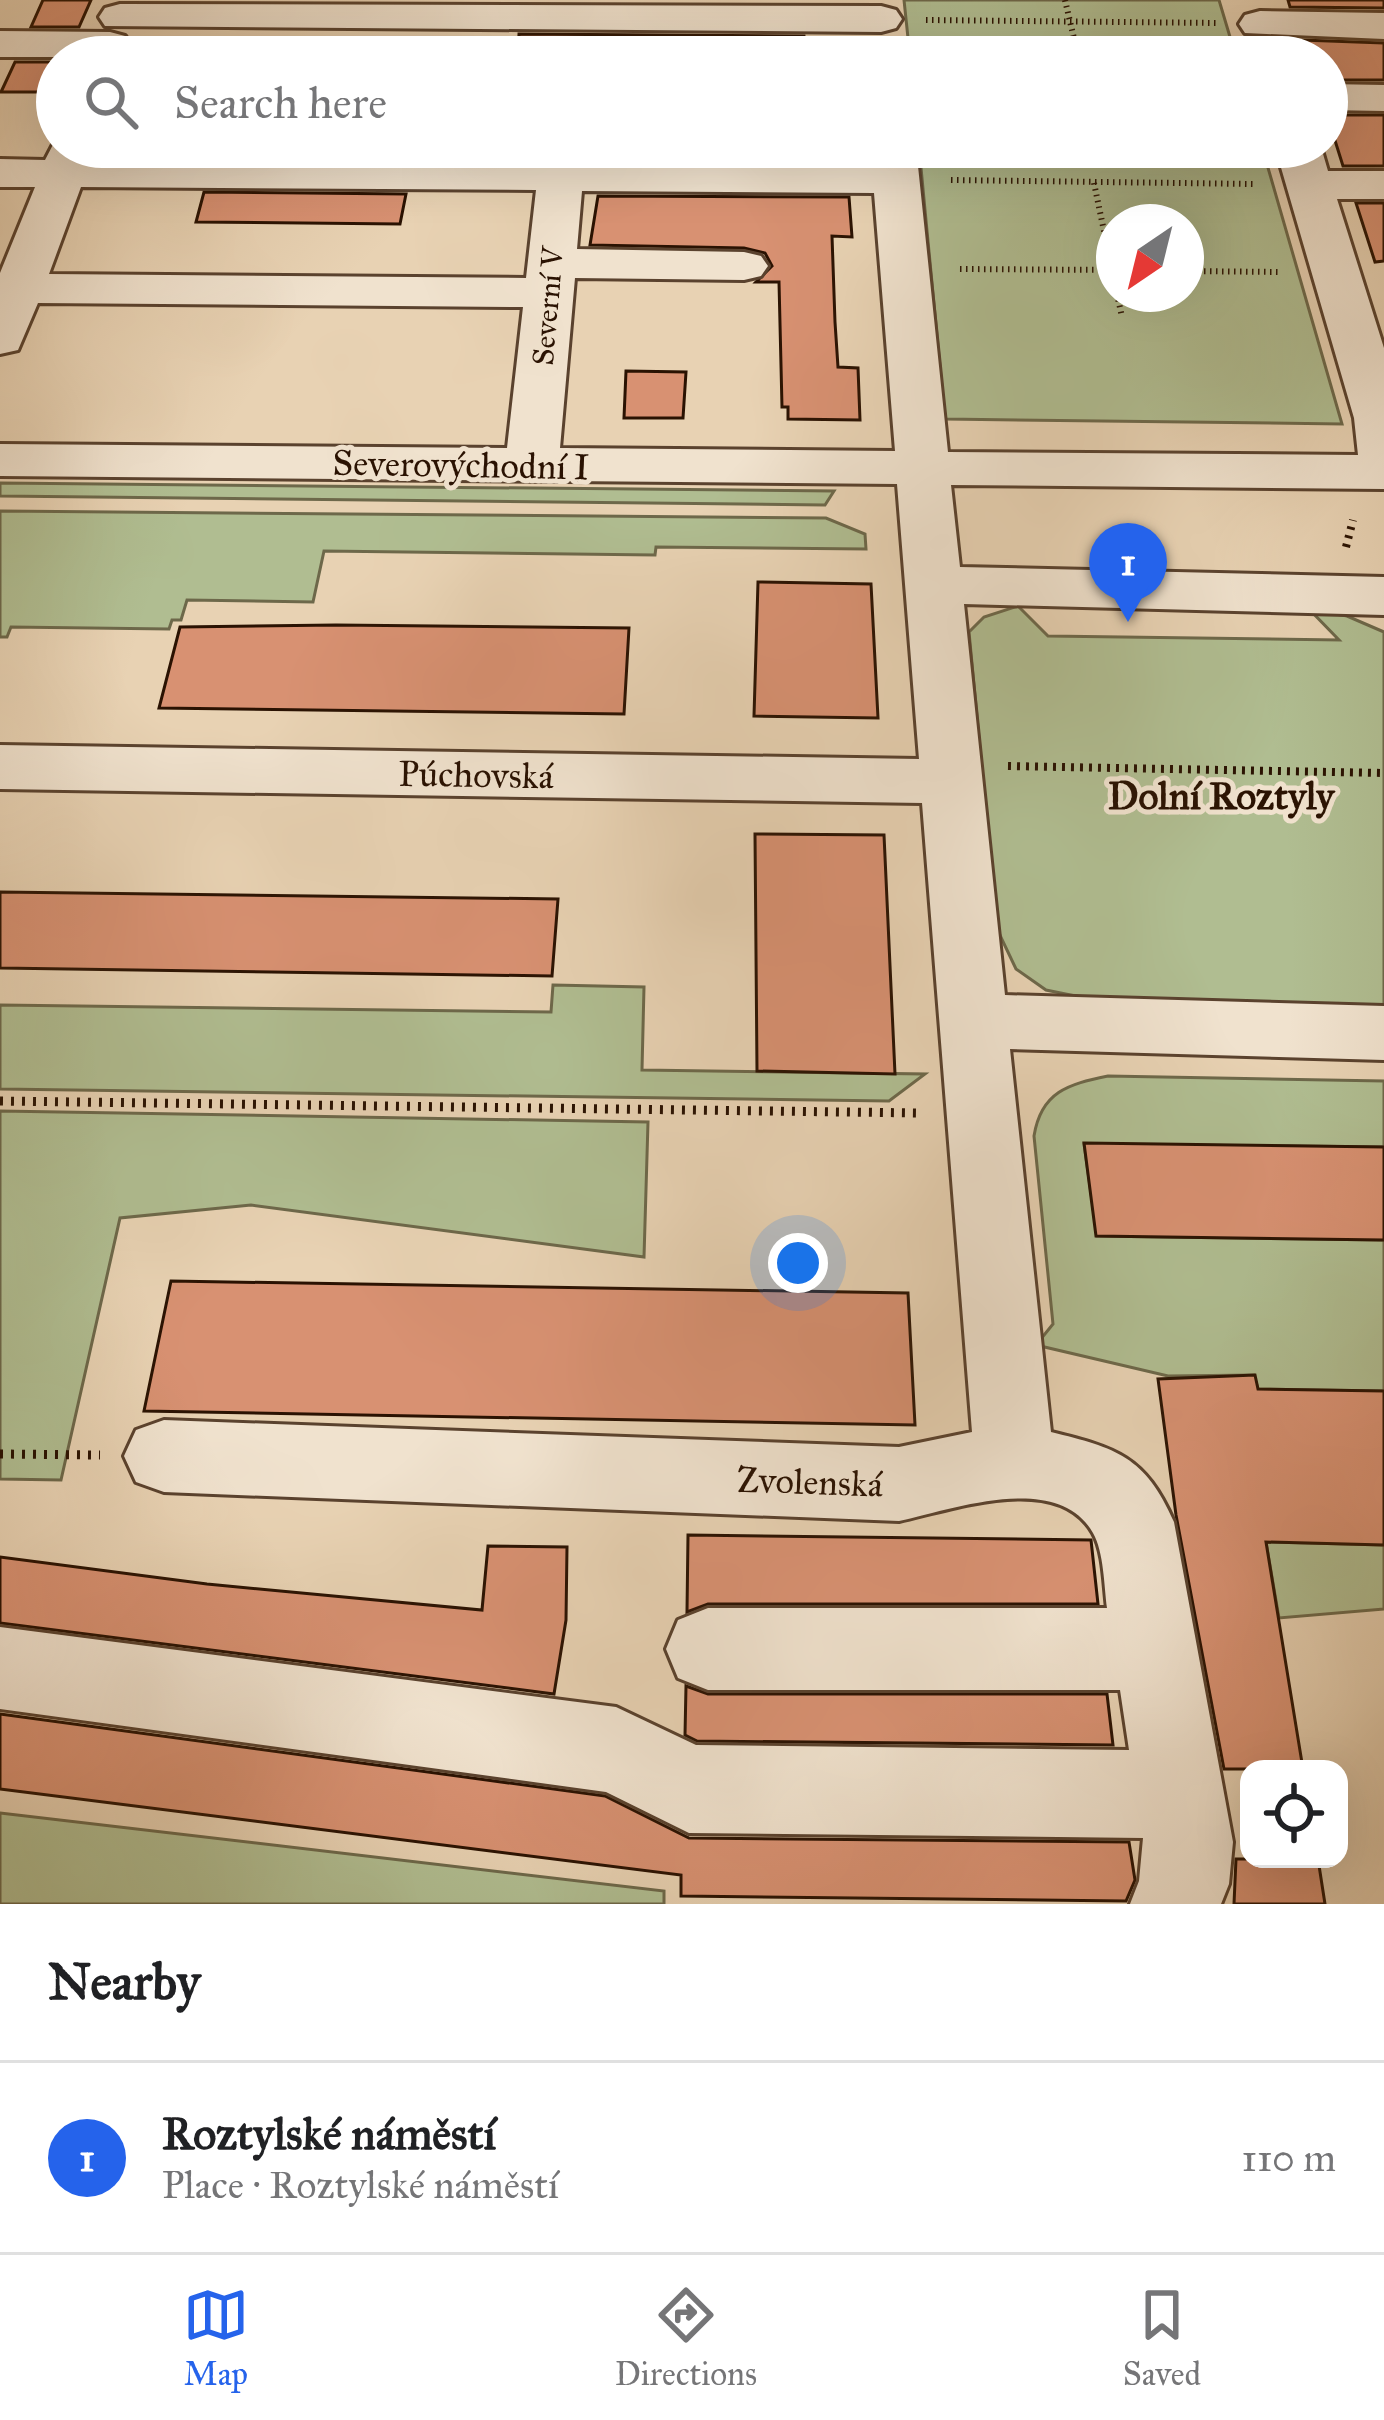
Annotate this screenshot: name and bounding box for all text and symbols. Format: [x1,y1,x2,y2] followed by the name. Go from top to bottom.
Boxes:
[36,36,1348,168] search box
[78,69,144,135] icon: search
[174,75,387,130] text: Search here
[1096,204,1204,312] north arrow
[525,244,571,367] street label: Severní V
[332,441,590,489] street label: Severovýchodní I
[1089,523,1167,622] pin: 1
[398,752,555,798] street label: Púchovská
[1108,772,1336,820] district label: Dolní Roztyly
[768,1233,828,1293] your location
[736,1457,884,1507] street label: Zvolenská
[1240,1760,1348,1868] map controls
[1240,1760,1348,1868] button: locate
[48,1951,200,2013] text: Nearby
[162,2106,496,2161] text: Roztylské náměstí
[79,2134,95,2182] text: 1
[1241,2134,1336,2182] text: 110 m
[162,2161,559,2209] text: Place · Roztylské náměstí
[183,2282,249,2394] tab: Map
[615,2282,757,2394] tab: Directions
[1123,2282,1201,2394] tab: Saved

